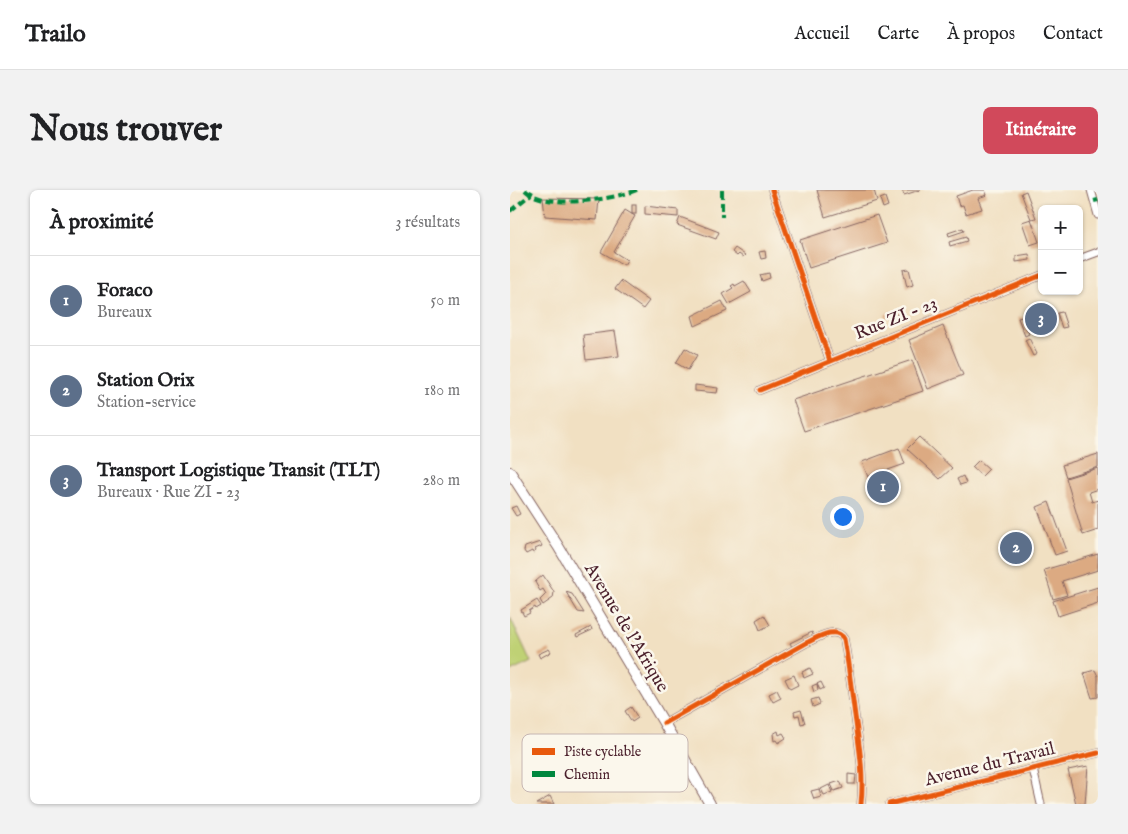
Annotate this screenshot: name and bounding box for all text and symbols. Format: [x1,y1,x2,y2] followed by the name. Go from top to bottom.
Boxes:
[25,19,86,50] text: Trailo
[795,23,850,46] text: Accueil
[878,23,919,46] text: Carte
[947,23,1015,46] text: À propos
[1043,23,1103,46] text: Contact
[983,107,1098,154] button: Itinéraire
[30,108,222,153] text: Nous trouver
[1038,205,1083,295] map controls
[1038,205,1083,250] button: +
[50,209,153,236] text: À proximité
[395,213,460,233] text: 3 résultats
[1038,250,1083,295] button: −
[97,279,153,303] text: Foraco
[63,291,69,311] text: 1
[431,291,460,311] text: 50 m
[851,292,941,346] street label: Rue ZI - 23
[1025,300,1057,338] pin: 3
[97,303,152,323] text: Bureaux
[97,369,194,393] text: Station Orix
[62,381,70,401] text: 2
[424,381,460,401] text: 180 m
[97,393,196,413] text: Station-service
[97,459,380,483] text: Transport Logistique Transit (TLT)
[867,468,899,506] pin: 1
[63,471,69,491] text: 3
[423,471,460,491] text: 280 m
[97,483,240,503] text: Bureaux · Rue ZI - 23
[830,504,856,530] your location
[1000,529,1032,567] pin: 2
[578,558,674,697] street label: Avenue de l'Afrique
[522,734,688,792] legend
[922,738,1057,793] street label: Avenue du Travail
[564,743,642,761] text: Piste cyclable
[564,766,610,784] text: Chemin

